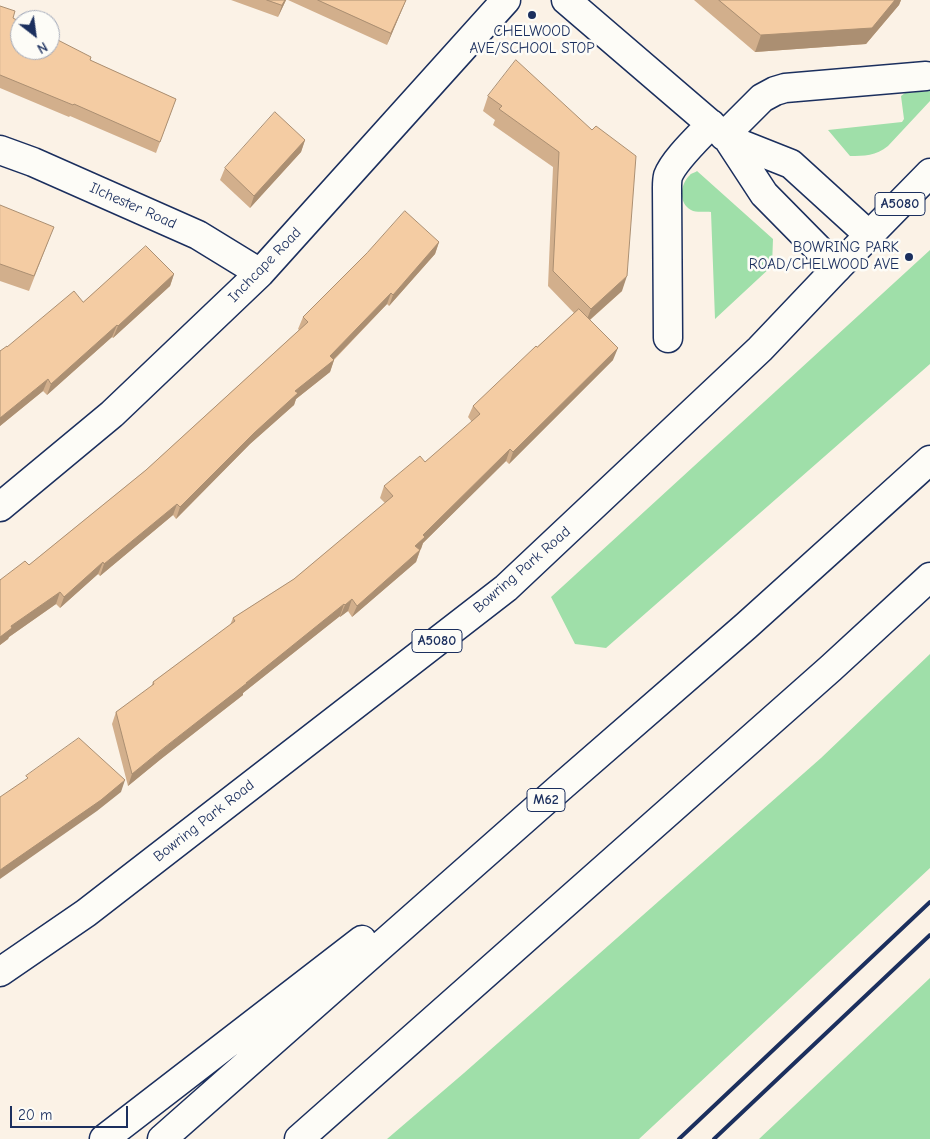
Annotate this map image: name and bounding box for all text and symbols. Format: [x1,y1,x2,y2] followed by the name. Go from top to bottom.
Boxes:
[526,9,538,21] marker: CHELWOOD AVE/SCHOOL STOP
[10,10,60,60] north arrow
[469,23,595,58] place label: CHELWOOD AVE/SCHOOL STOP
[34,38,50,57] text: N
[87,179,179,233] street label: Ilchester Road
[875,192,925,215] road number: A5080
[225,224,305,306] street label: Inchcape Road
[749,239,899,274] place label: BOWRING PARK ROAD/CHELWOOD AVE
[903,251,915,263] marker: BOWRING PARK ROAD/CHELWOOD AVE
[470,523,574,617] street label: Bowring Park Road
[412,630,462,652] road number: A5080
[150,776,258,866] street label: Bowring Park Road
[527,788,565,812] road number: M62
[12,1096,130,1128] scale bar
[18,1106,52,1124] text: 20 m

